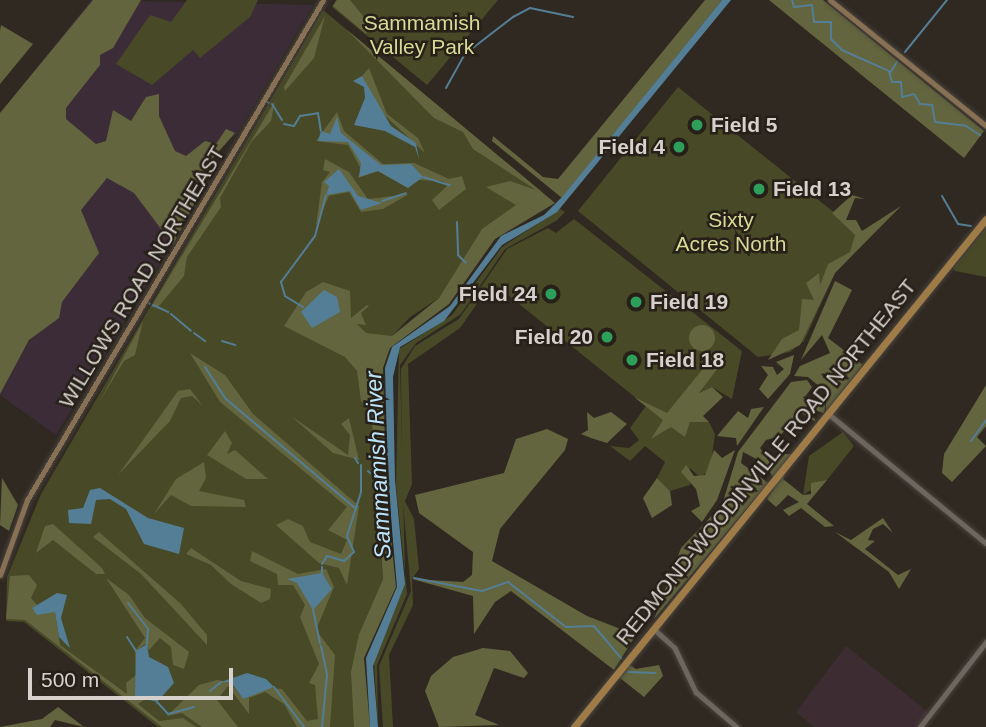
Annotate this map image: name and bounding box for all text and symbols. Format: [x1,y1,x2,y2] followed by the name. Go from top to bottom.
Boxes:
[364,10,480,60] park label: Sammamish Valley Park
[711,112,778,138] place label: Field 5
[689,117,705,133] marker: Field 5
[598,134,665,160] place label: Field 4
[671,139,687,155] marker: Field 4
[54,142,230,412] street label: WILLOWS ROAD NORTHEAST
[773,176,851,202] place label: Field 13
[751,181,767,197] marker: Field 13
[676,207,786,257] park label: Sixty Acres North
[611,274,921,650] street label: REDMOND-WOODINVILLE ROAD NORTHEAST
[459,281,537,307] place label: Field 24
[543,286,559,302] marker: Field 24
[650,289,728,315] place label: Field 19
[628,294,644,310] marker: Field 19
[515,324,593,350] place label: Field 20
[599,329,615,345] marker: Field 20
[646,347,724,373] place label: Field 18
[624,352,640,368] marker: Field 18
[359,370,397,560] water label: Sammamish River
[32,654,236,698] scale bar
[41,668,99,691] text: 500 m

